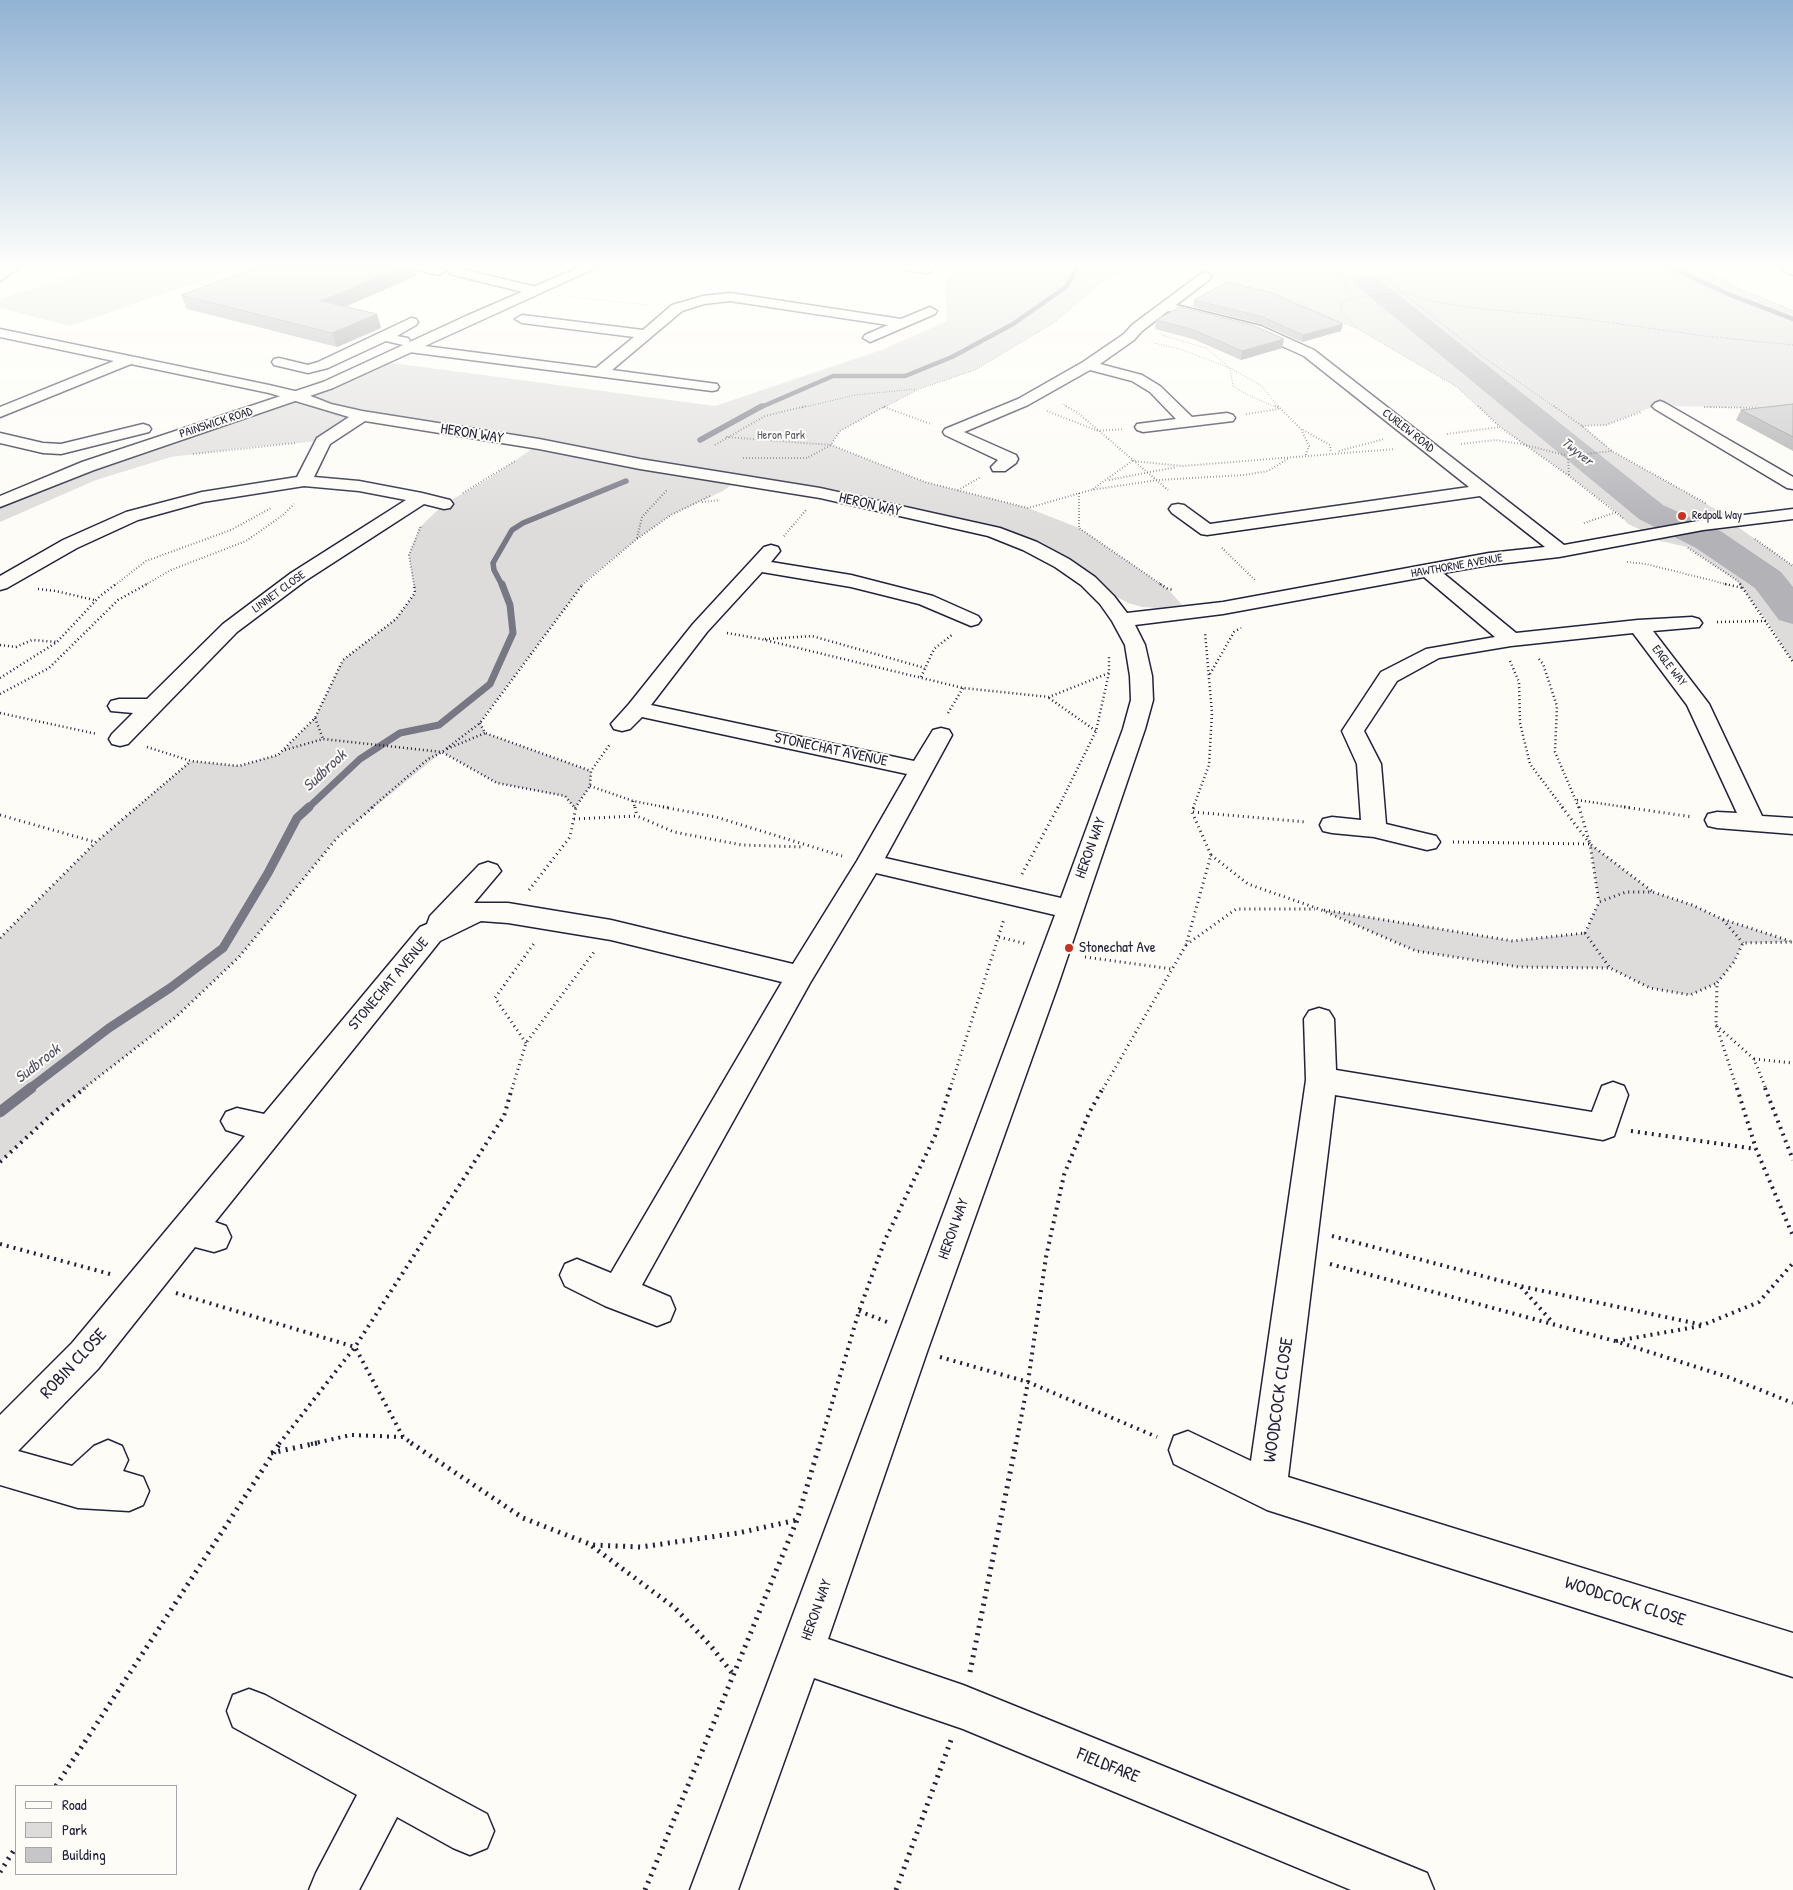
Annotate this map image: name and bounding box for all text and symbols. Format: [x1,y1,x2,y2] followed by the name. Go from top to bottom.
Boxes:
[178,404,254,442] street label: PAINSWICK ROAD
[1379,406,1437,456] street label: CURLEW ROAD
[439,420,505,448] street label: HERON WAY
[757,429,805,443] park label: Heron Park
[1558,434,1596,470] water label: Twyver
[837,489,903,521] street label: HERON WAY
[1692,509,1742,523] place label: Redpoll Way
[1676,510,1688,522] marker: Redpoll Way
[1410,551,1504,581] street label: HAWTHORNE AVENUE
[250,568,308,616] street label: LINNET CLOSE
[1649,643,1689,689] street label: EAGLE WAY
[773,729,889,771] street label: STONECHAT AVENUE
[299,746,351,796] water label: Sudbrook
[1072,815,1110,881] street label: HERON WAY
[345,934,433,1034] street label: STONECHAT AVENUE
[1079,939,1156,957] place label: Stonechat Ave
[1063,942,1075,954] marker: Stonechat Ave
[11,1040,65,1088] water label: Sudbrook
[935,1196,973,1262] street label: HERON WAY
[36,1324,112,1404] street label: ROBIN CLOSE
[1260,1336,1298,1464] street label: WOODCOCK CLOSE
[1562,1572,1688,1632] street label: WOODCOCK CLOSE
[798,1577,836,1643] street label: HERON WAY
[1073,1744,1143,1788] street label: FIELDFARE
[15,1785,178,1875] legend
[62,1794,87,1815] text: Road
[62,1819,87,1840] text: Park
[62,1844,106,1865] text: Building

